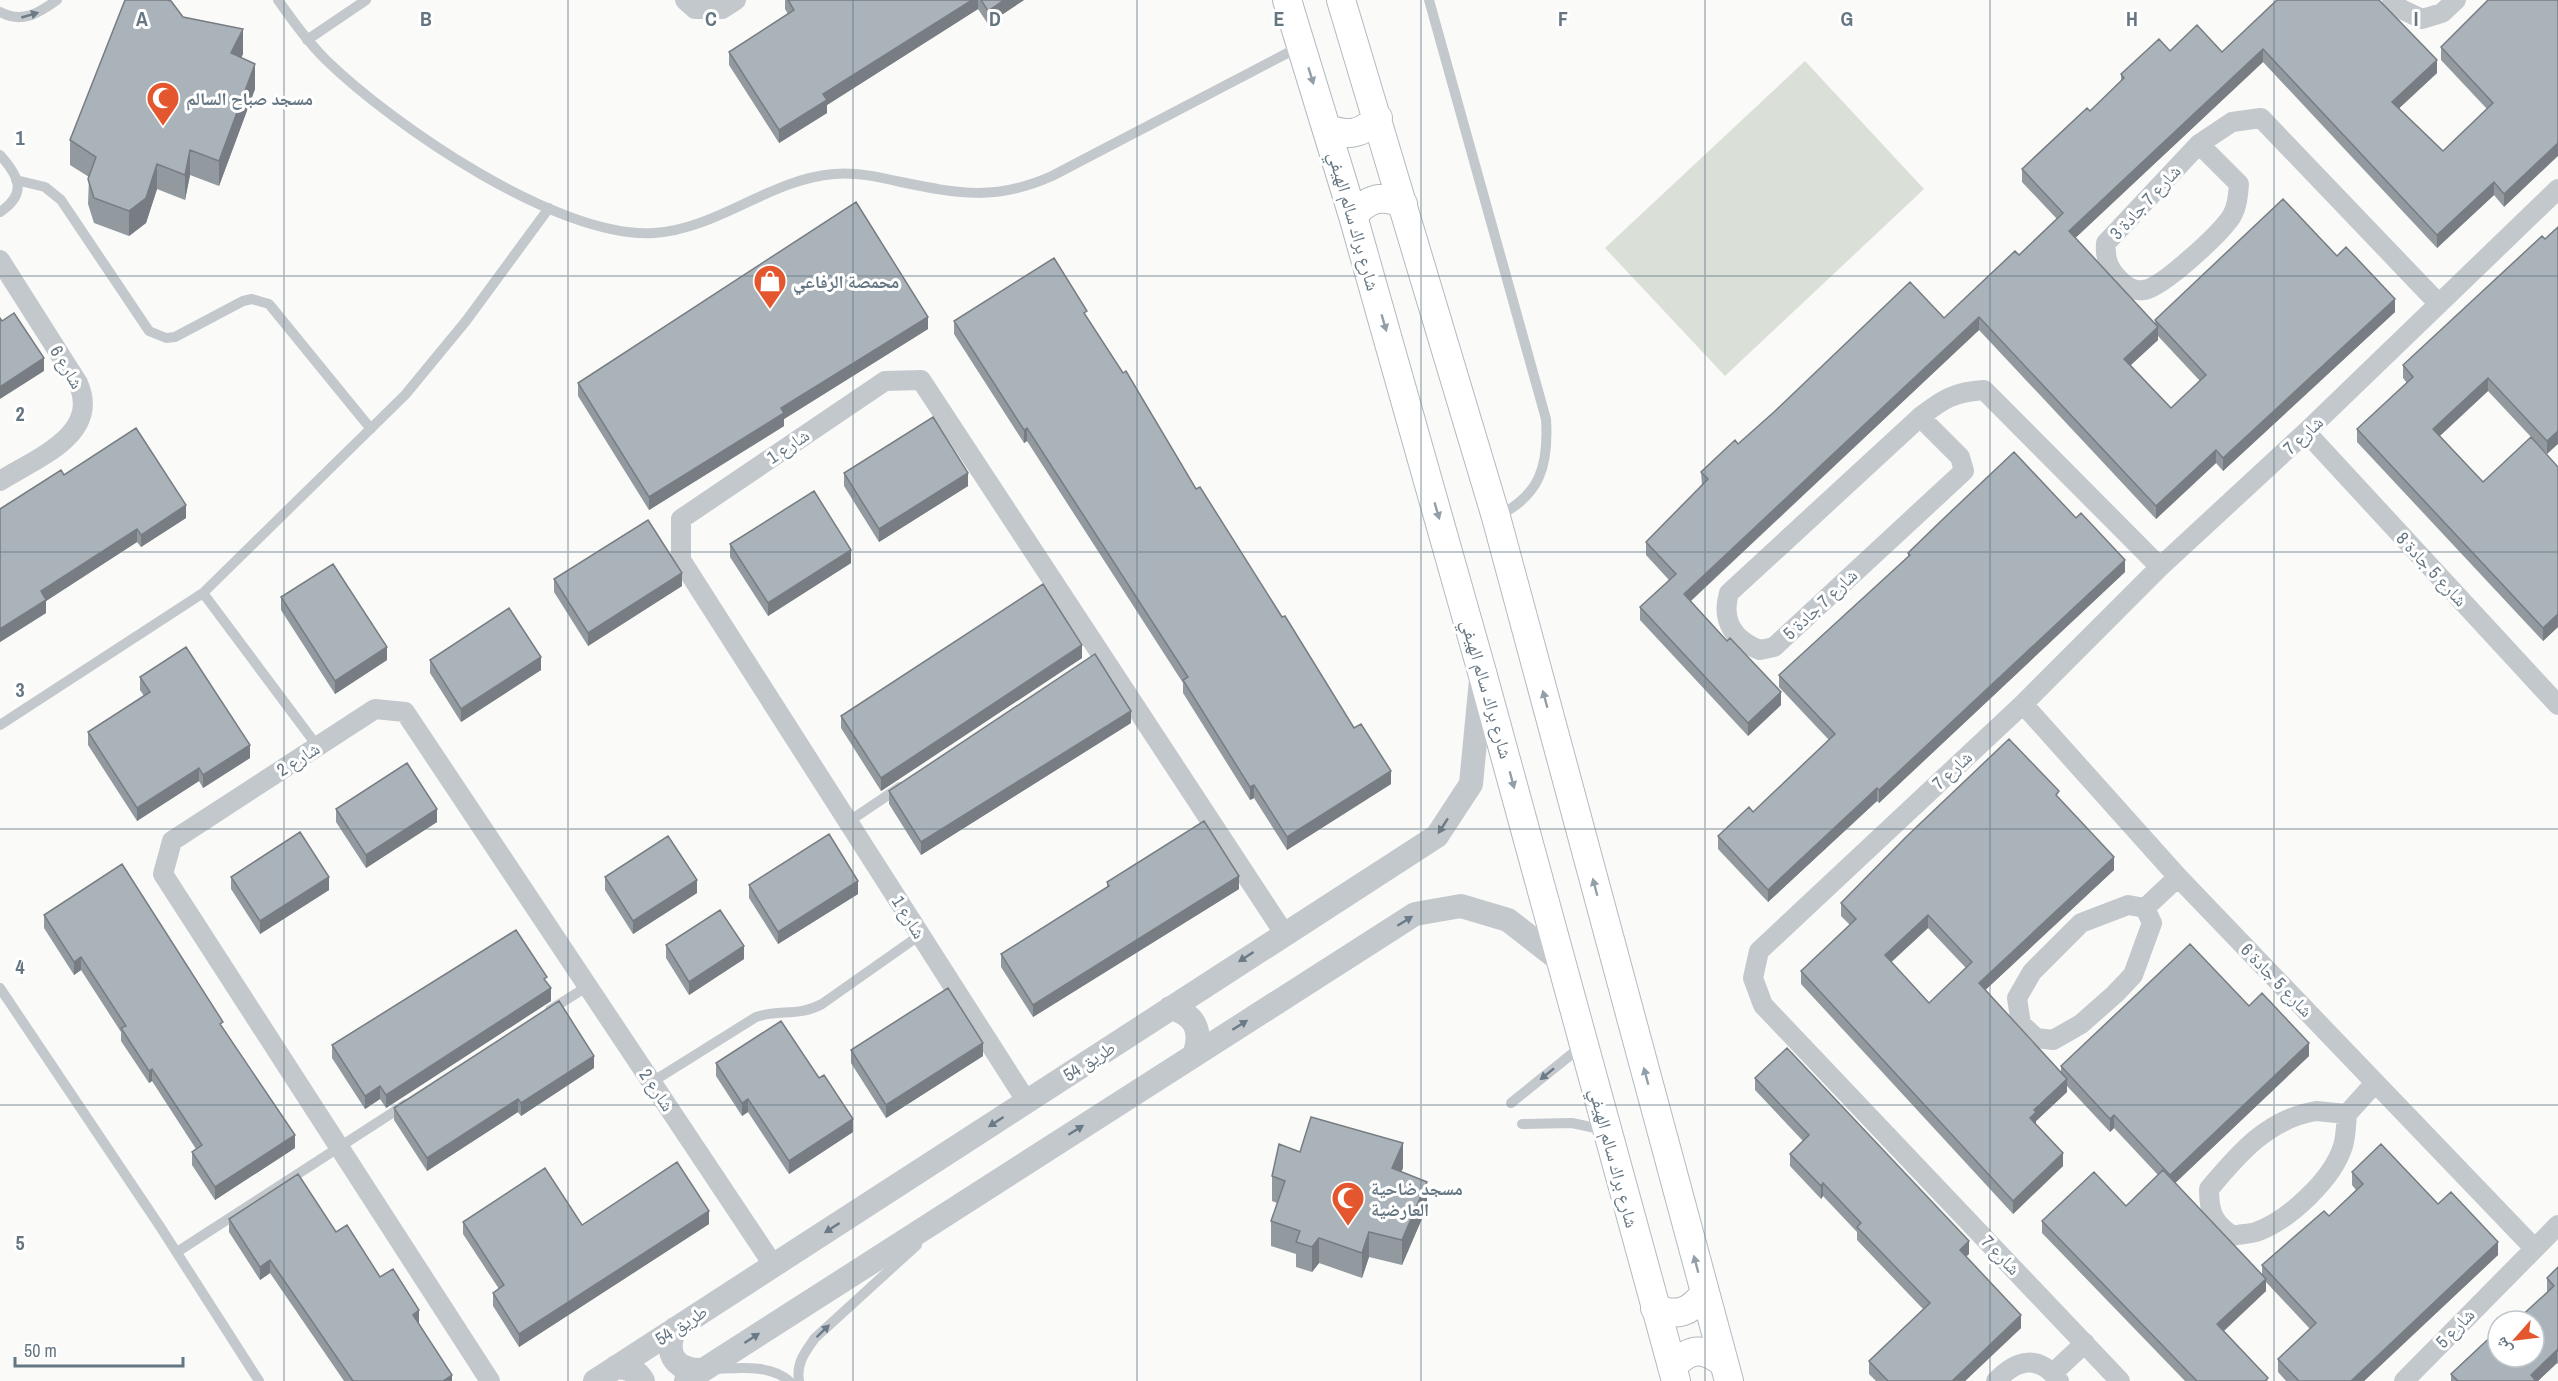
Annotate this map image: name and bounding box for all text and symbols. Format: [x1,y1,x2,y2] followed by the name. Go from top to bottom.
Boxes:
[136,5,148,32] text: A
[420,5,432,32] text: B
[705,5,717,32] text: C
[989,5,1001,32] text: D
[1274,5,1285,32] text: E
[1558,5,1568,32] text: F
[1841,5,1853,32] text: G
[2126,5,2138,32] text: H
[2414,5,2418,32] text: I
[21,9,39,19] one-way arrow
[1307,67,1316,85] one-way arrow
[145,80,181,127] mosque icon: مسجد صباح السالم
[186,86,313,111] place label: مسجد صباح السالم
[15,124,25,151] text: 1
[1320,149,1386,294] street label: شارع براك سالم الهيفي
[2104,159,2186,245] street label: شارع 7 جادة 3
[752,263,788,310] shop icon: محمصة الرفاعي
[793,269,899,296] place label: محمصة الرفاعي
[1380,314,1389,332] one-way arrow
[44,341,90,393] street label: شارع 6
[15,400,25,427] text: 2
[2277,410,2329,460] street label: شارع 7
[762,423,814,469] street label: شارع 1
[1433,502,1442,520] one-way arrow
[2391,526,2473,612] street label: شارع 5 جادة 8
[1777,563,1863,645] street label: شارع 7 جادة 5
[1453,617,1519,762] street label: شارع براك سالم الهيفي
[15,676,25,703] text: 3
[1539,690,1549,708] one-way arrow
[272,736,324,782] street label: شارع 2
[1926,745,1978,795] street label: شارع 7
[1508,771,1517,789] one-way arrow
[1437,818,1449,834] one-way arrow
[1590,878,1599,896] one-way arrow
[886,891,932,943] street label: شارع 1
[1396,915,1413,926] one-way arrow
[2235,938,2319,1022] street label: شارع 5 جادة 6
[1239,951,1255,963] one-way arrow
[15,953,25,980] text: 4
[1232,1020,1248,1031] one-way arrow
[1058,1035,1120,1087] street label: طريق 54
[634,1064,680,1116] street label: شارع 2
[1640,1066,1650,1085] one-way arrow
[1539,1068,1555,1081] one-way arrow
[1581,1085,1645,1231] street label: شارع براك سالم الهيفي
[988,1116,1004,1127] one-way arrow
[1067,1124,1083,1136] one-way arrow
[1371,1176,1463,1222] place label: مسجد ضاحية العارضية
[1330,1180,1366,1227] mosque icon: مسجد ضاحية العارضية
[824,1223,840,1234] one-way arrow
[15,1229,25,1256] text: 5
[1976,1230,2026,1280] street label: شارع 7
[1691,1255,1700,1273] one-way arrow
[650,1299,712,1351] street label: طريق 54
[2430,1303,2480,1353] street label: شارع 5
[2486,1309,2546,1369] north arrow
[815,1324,829,1338] one-way arrow
[15,1330,183,1368] scale bar
[744,1332,761,1343] one-way arrow
[2489,1333,2516,1359] text: ش
[24,1338,57,1363] text: 50 m

